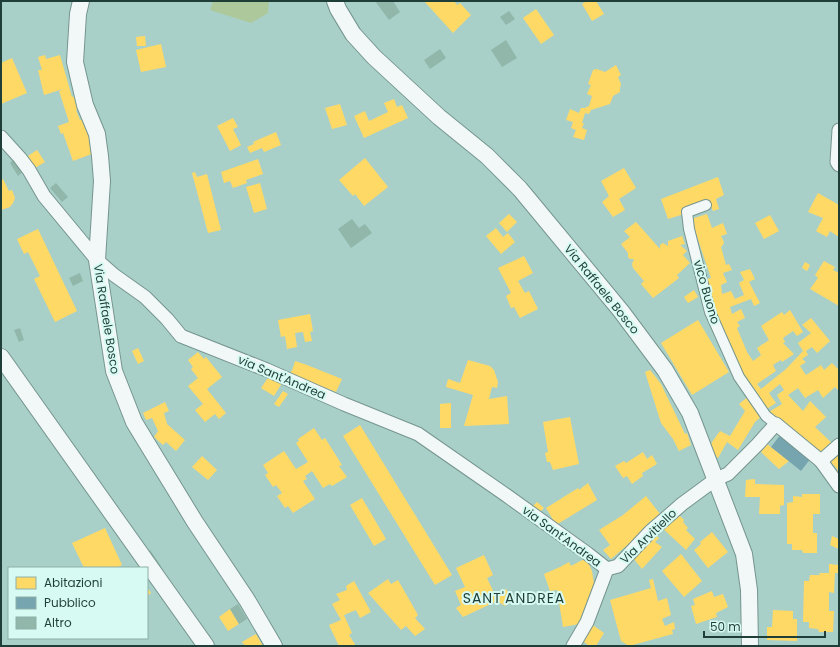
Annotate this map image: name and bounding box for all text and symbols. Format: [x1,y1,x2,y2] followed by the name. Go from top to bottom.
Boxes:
[560,240,644,338] street label: Via Raffaele Bosco
[690,258,724,326] street label: vico Buono
[90,263,124,376] street label: Via Raffaele Bosco
[235,351,329,403] street label: via Sant'Andrea
[519,501,605,571] street label: via Sant'Andrea
[616,504,680,567] street label: Via Arvitiello
[8,567,148,639] legend
[44,574,102,591] text: Abitazioni
[463,588,565,608] district label: SANT'ANDREA
[44,594,96,611] text: Pubblico
[704,613,825,639] scale bar
[44,614,72,631] text: Altro
[710,618,741,635] text: 50 m

